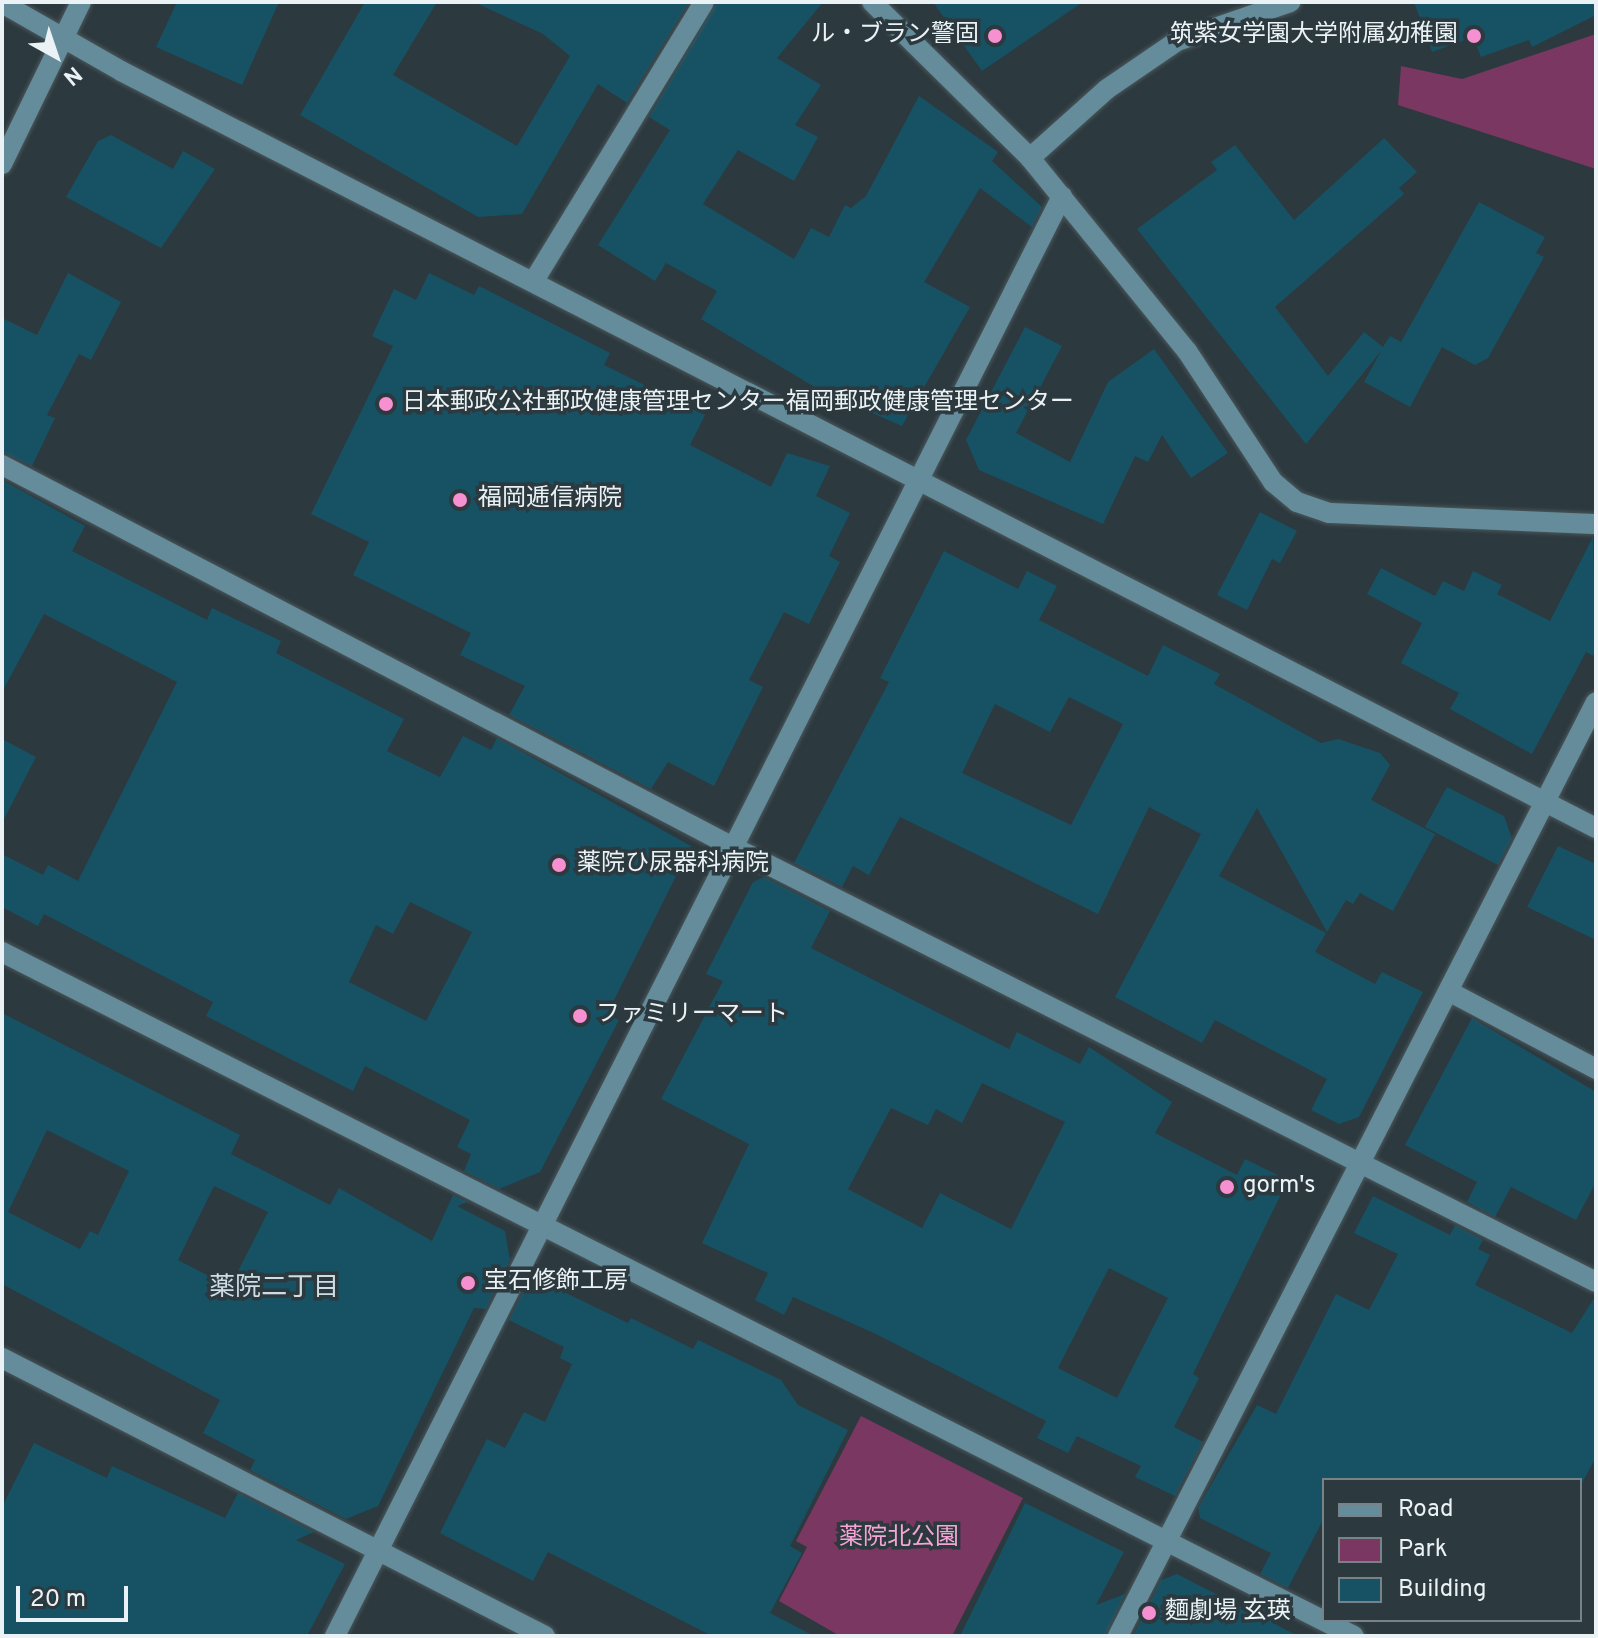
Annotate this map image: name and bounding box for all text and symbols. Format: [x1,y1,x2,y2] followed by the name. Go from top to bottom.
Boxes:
[16,16,96,96] north arrow
[811,22,979,50] place label: ル・ブラン警固
[1170,22,1458,50] place label: 筑紫女学園大学附属幼稚園
[986,27,1004,45] marker: ル・ブラン警固
[1465,27,1483,45] marker: 筑紫女学園大学附属幼稚園
[57,59,86,90] text: N
[402,390,1074,418] place label: 日本郵政公社郵政健康管理センター福岡郵政健康管理センター
[377,395,395,413] marker: 日本郵政公社郵政健康管理センター福岡郵政健康管理センター
[478,486,622,514] place label: 福岡逓信病院
[449,489,471,511] marker: 福岡逓信病院
[577,851,769,879] place label: 薬院ひ尿器科病院
[548,854,570,876] marker: 薬院ひ尿器科病院
[596,1002,788,1030] place label: ファミリーマート
[571,1007,589,1025] marker: ファミリーマート
[1243,1173,1316,1201] place label: gorm's
[1218,1178,1236,1196] marker: gorm's
[484,1269,628,1297] place label: 宝石修飾工房
[209,1273,339,1305] district label: 薬院二丁目
[459,1274,477,1292] marker: 宝石修飾工房
[1322,1478,1582,1622] legend
[1398,1495,1454,1525] text: Road
[839,1525,959,1553] park label: 薬院北公園
[1398,1535,1448,1565] text: Park
[20,1570,132,1620] scale bar
[1398,1575,1487,1605] text: Building
[30,1585,86,1615] text: 20 m
[1165,1599,1291,1627] place label: 麵劇場 玄瑛
[1140,1604,1158,1622] marker: 麵劇場 玄瑛

